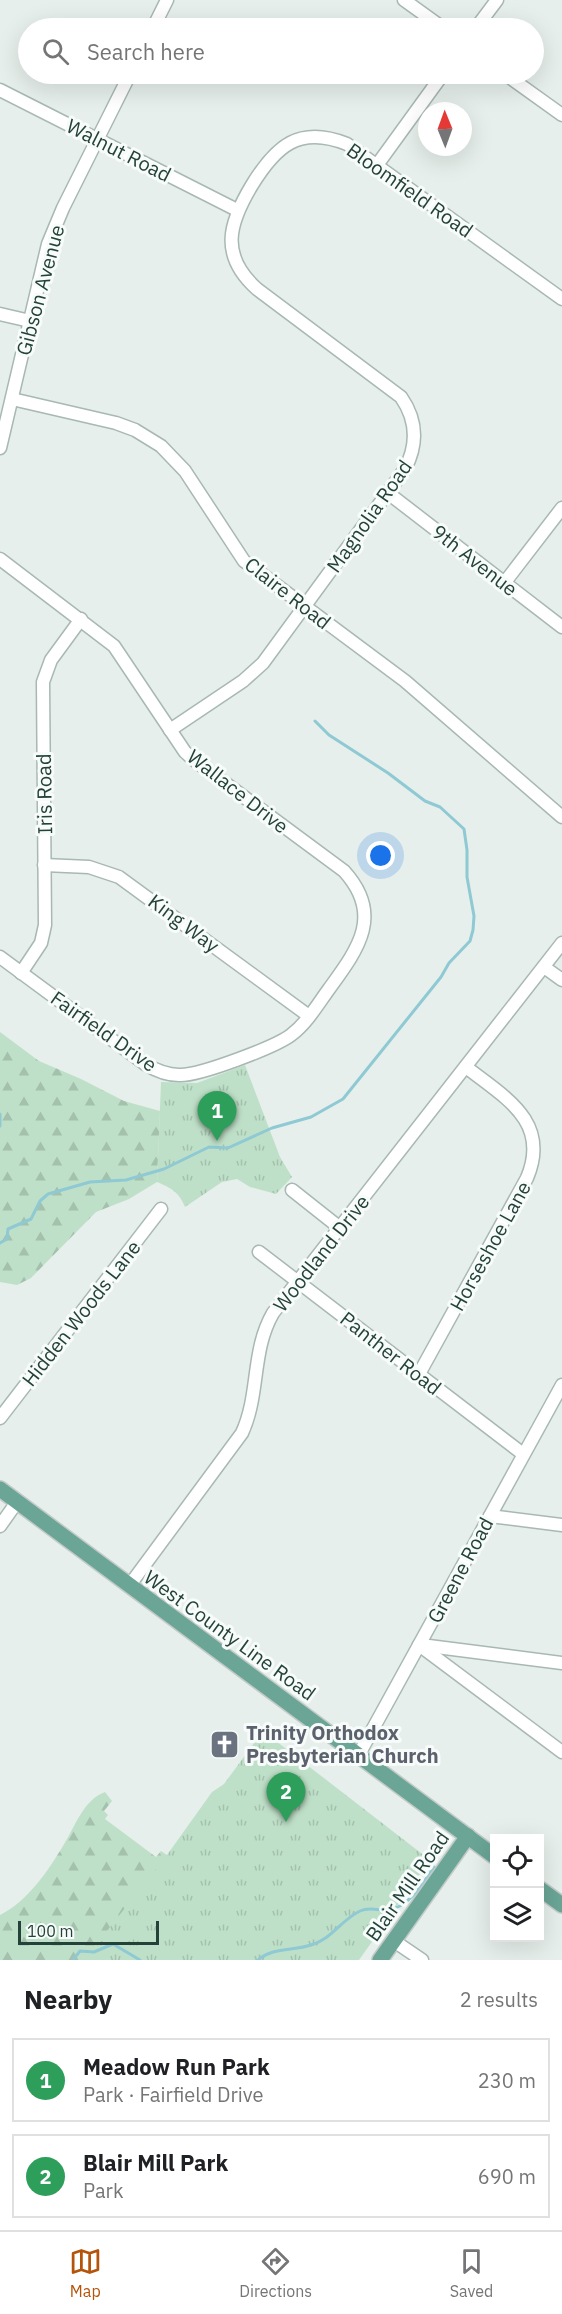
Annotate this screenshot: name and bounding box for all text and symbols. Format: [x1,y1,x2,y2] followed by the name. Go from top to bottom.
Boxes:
[18,18,544,84] search box
[39,35,72,68] icon: search
[87,37,205,66] text: Search here
[418,102,472,156] north arrow
[62,112,176,188] street label: Walnut Road
[341,136,479,244] street label: Bloomfield Road
[10,222,70,358] street label: Gibson Avenue
[320,454,418,578] street label: Magnolia Road
[427,518,523,602] street label: 9th Avenue
[239,551,337,635] street label: Claire Road
[182,743,294,839] street label: Wallace Drive
[30,753,58,835] street label: Iris Road
[366,841,395,870] your location
[143,887,225,959] street label: King Way
[45,984,163,1078] street label: Fairfield Drive
[198,1092,236,1141] pin: 1
[443,1176,537,1316] street label: Horseshoe Lane
[267,1189,375,1317] street label: Woodland Drive
[15,1234,147,1392] street label: Hidden Woods Lane
[335,1305,447,1401] street label: Panther Road
[421,1512,499,1628] street label: Greene Road
[139,1564,321,1706] street label: West County Line Road
[246,1719,439,1769] place label: Trinity Orthodox Presbyterian Church
[209,1728,241,1760] church icon: Trinity Orthodox Presbyterian Church
[266,1772,306,1822] pin: 2
[359,1825,455,1947] street label: Blair Mill Road
[490,1834,544,1942] map controls
[490,1834,544,1888] button: locate
[490,1888,544,1942] button: layers
[18,1918,159,1946] scale bar
[27,1921,74,1941] text: 100 m
[24,1982,112,2016] text: Nearby
[460,1986,538,2013] text: 2 results
[83,2052,270,2081] text: Meadow Run Park
[40,2067,52,2094] text: 1
[478,2067,536,2094] text: 230 m
[83,2081,263,2108] text: Park · Fairfield Drive
[83,2148,228,2177] text: Blair Mill Park
[40,2163,52,2190] text: 2
[478,2163,536,2190] text: 690 m
[83,2177,123,2204] text: Park
[69,2245,102,2301] tab: Map
[239,2245,312,2301] tab: Directions
[450,2245,493,2301] tab: Saved

